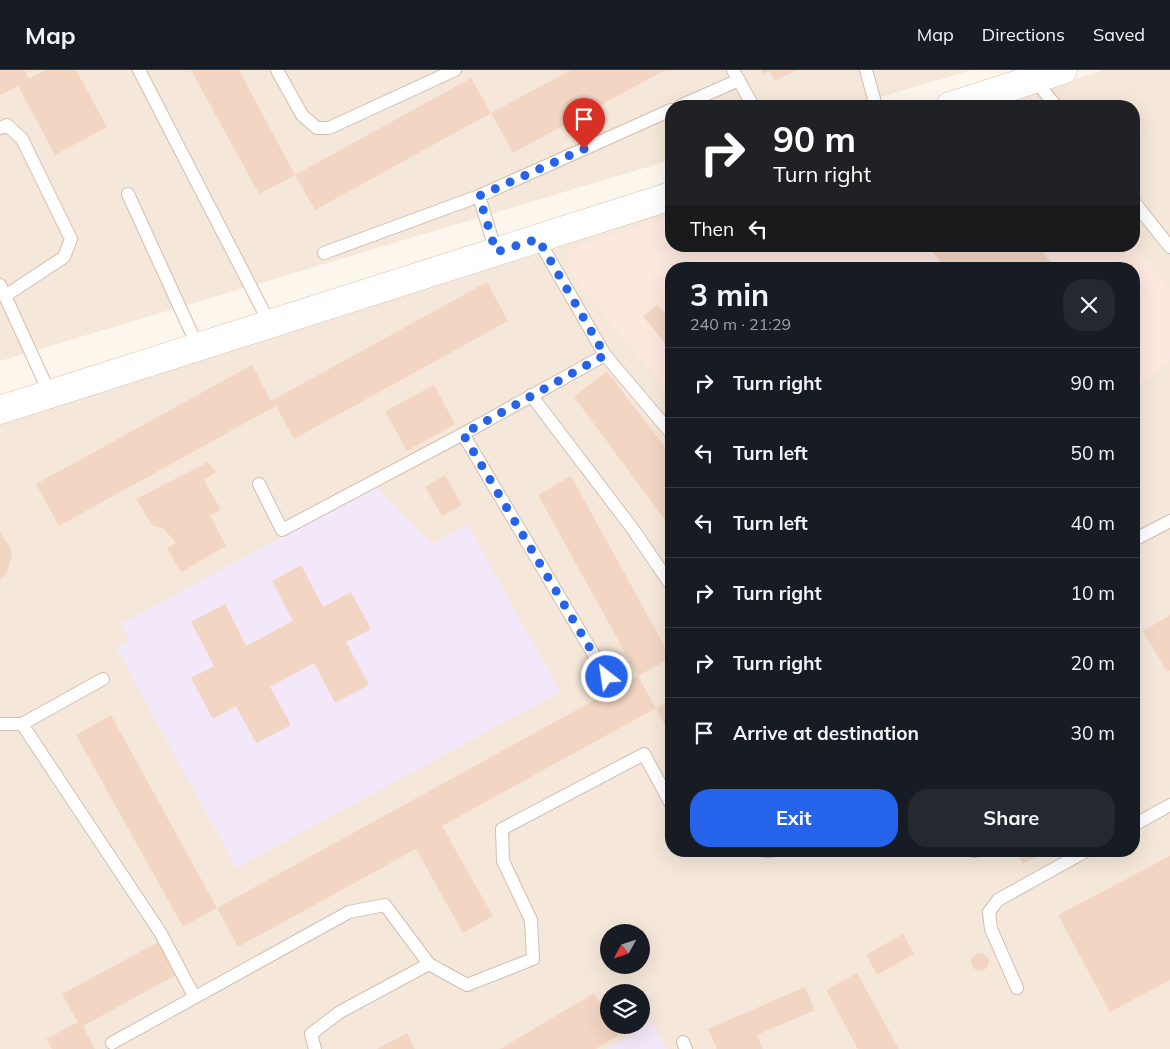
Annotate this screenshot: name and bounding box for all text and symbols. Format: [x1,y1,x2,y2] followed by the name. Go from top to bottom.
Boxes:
[25,20,76,50] text: Map
[917,23,954,46] text: Map
[982,23,1065,46] text: Directions
[1093,23,1145,46] text: Saved
[563,98,605,149] pin
[570,105,598,133] icon: arrive
[773,117,856,161] text: 90 m
[690,120,755,185] icon: right
[773,160,871,188] text: Turn right
[744,215,772,243] icon: left
[690,217,734,241] text: Then
[690,276,769,314] text: 3 min
[1063,279,1115,331] button: close
[690,314,791,334] text: 240 m · 21:29
[690,369,718,397] icon: right
[733,371,822,395] text: Turn right
[1071,371,1115,395] text: 90 m
[690,439,718,467] icon: left
[733,441,808,465] text: Turn left
[1071,441,1115,465] text: 50 m
[690,509,718,537] icon: left
[733,511,808,535] text: Turn left
[1071,511,1115,535] text: 40 m
[690,579,718,607] icon: right
[733,581,822,605] text: Turn right
[1071,581,1115,605] text: 10 m
[690,649,718,677] icon: right
[580,650,632,702] position arrow
[733,651,822,675] text: Turn right
[1071,651,1115,675] text: 20 m
[690,719,718,747] icon: arrive
[733,721,919,745] text: Arrive at destination
[1071,721,1115,745] text: 30 m
[690,789,898,847] button: Exit
[908,789,1115,847] button: Share
[600,924,650,974] north arrow
[600,924,650,1034] map controls
[600,984,650,1034] button: layers

